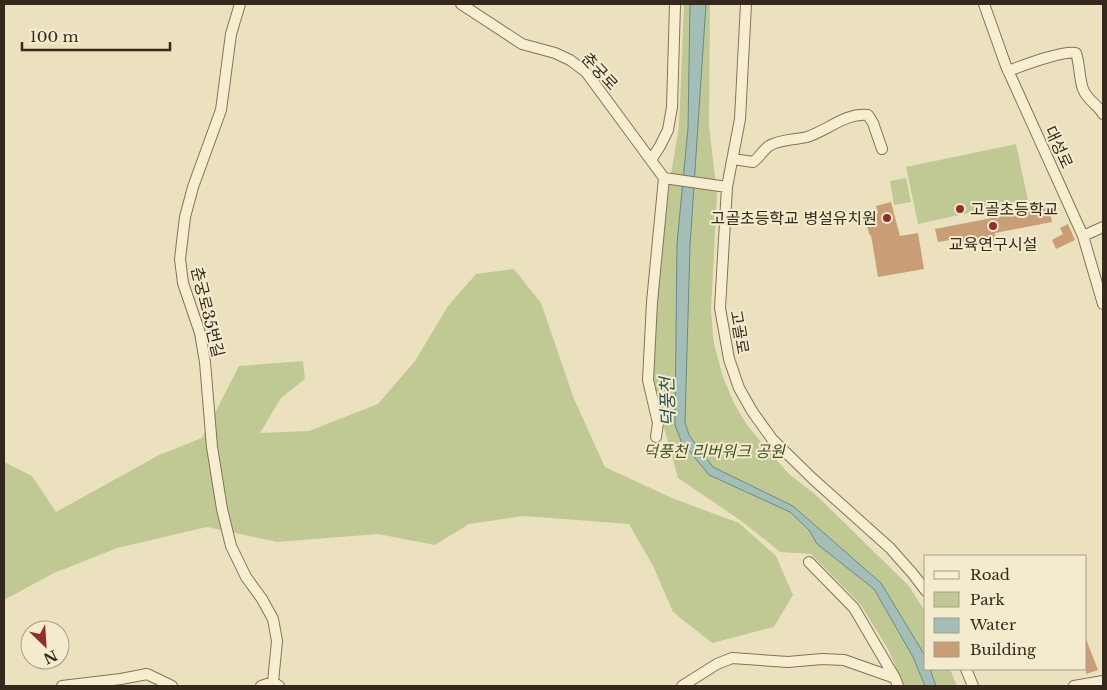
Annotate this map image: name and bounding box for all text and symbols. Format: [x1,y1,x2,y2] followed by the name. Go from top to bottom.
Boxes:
[22,20,170,52] scale bar
[30,27,79,46] text: 100 m
[578,48,623,94] street label: 춘궁로
[1041,123,1078,171] street label: 대성로
[970,199,1058,219] place label: 고골초등학교
[954,203,966,215] marker: 고골초등학교
[710,208,877,228] place label: 고골초등학교 병설유치원
[881,212,893,224] marker: 고골초등학교 병설유치원
[987,220,999,232] marker: 교육연구시설
[949,234,1037,254] place label: 교육연구시설
[187,265,229,359] street label: 춘궁로35번길
[726,309,754,356] street label: 고골로
[656,374,680,427] water label: 덕풍천
[643,441,786,461] park label: 덕풍천 리버워크 공원
[924,555,1087,670] legend
[970,565,1010,584] text: Road
[970,590,1006,609] text: Park
[969,615,1017,634] text: Water
[20,620,70,670] north arrow
[970,640,1037,659] text: Building
[41,646,60,668] text: N

